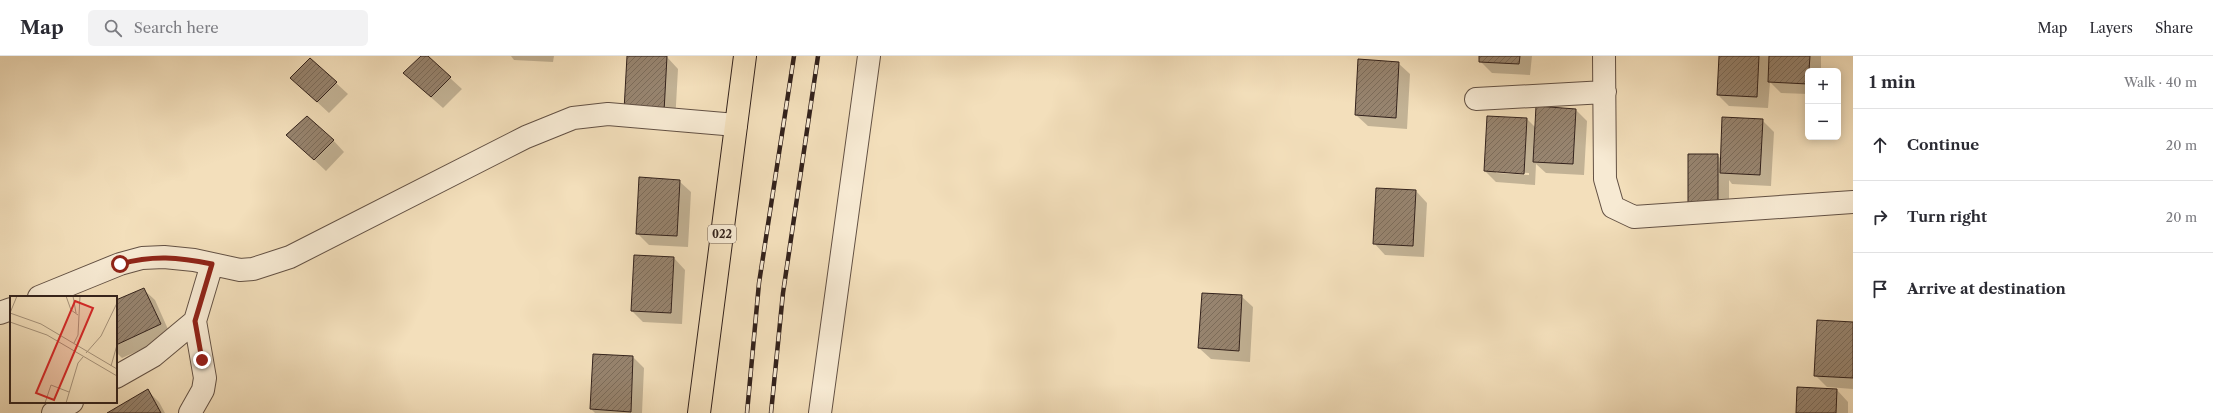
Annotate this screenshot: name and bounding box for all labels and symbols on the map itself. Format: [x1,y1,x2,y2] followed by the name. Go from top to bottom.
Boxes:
[708,225,736,243] road number: 022
[111,255,129,273] route start
[10,296,117,403] inset map
[193,351,211,369] route end

